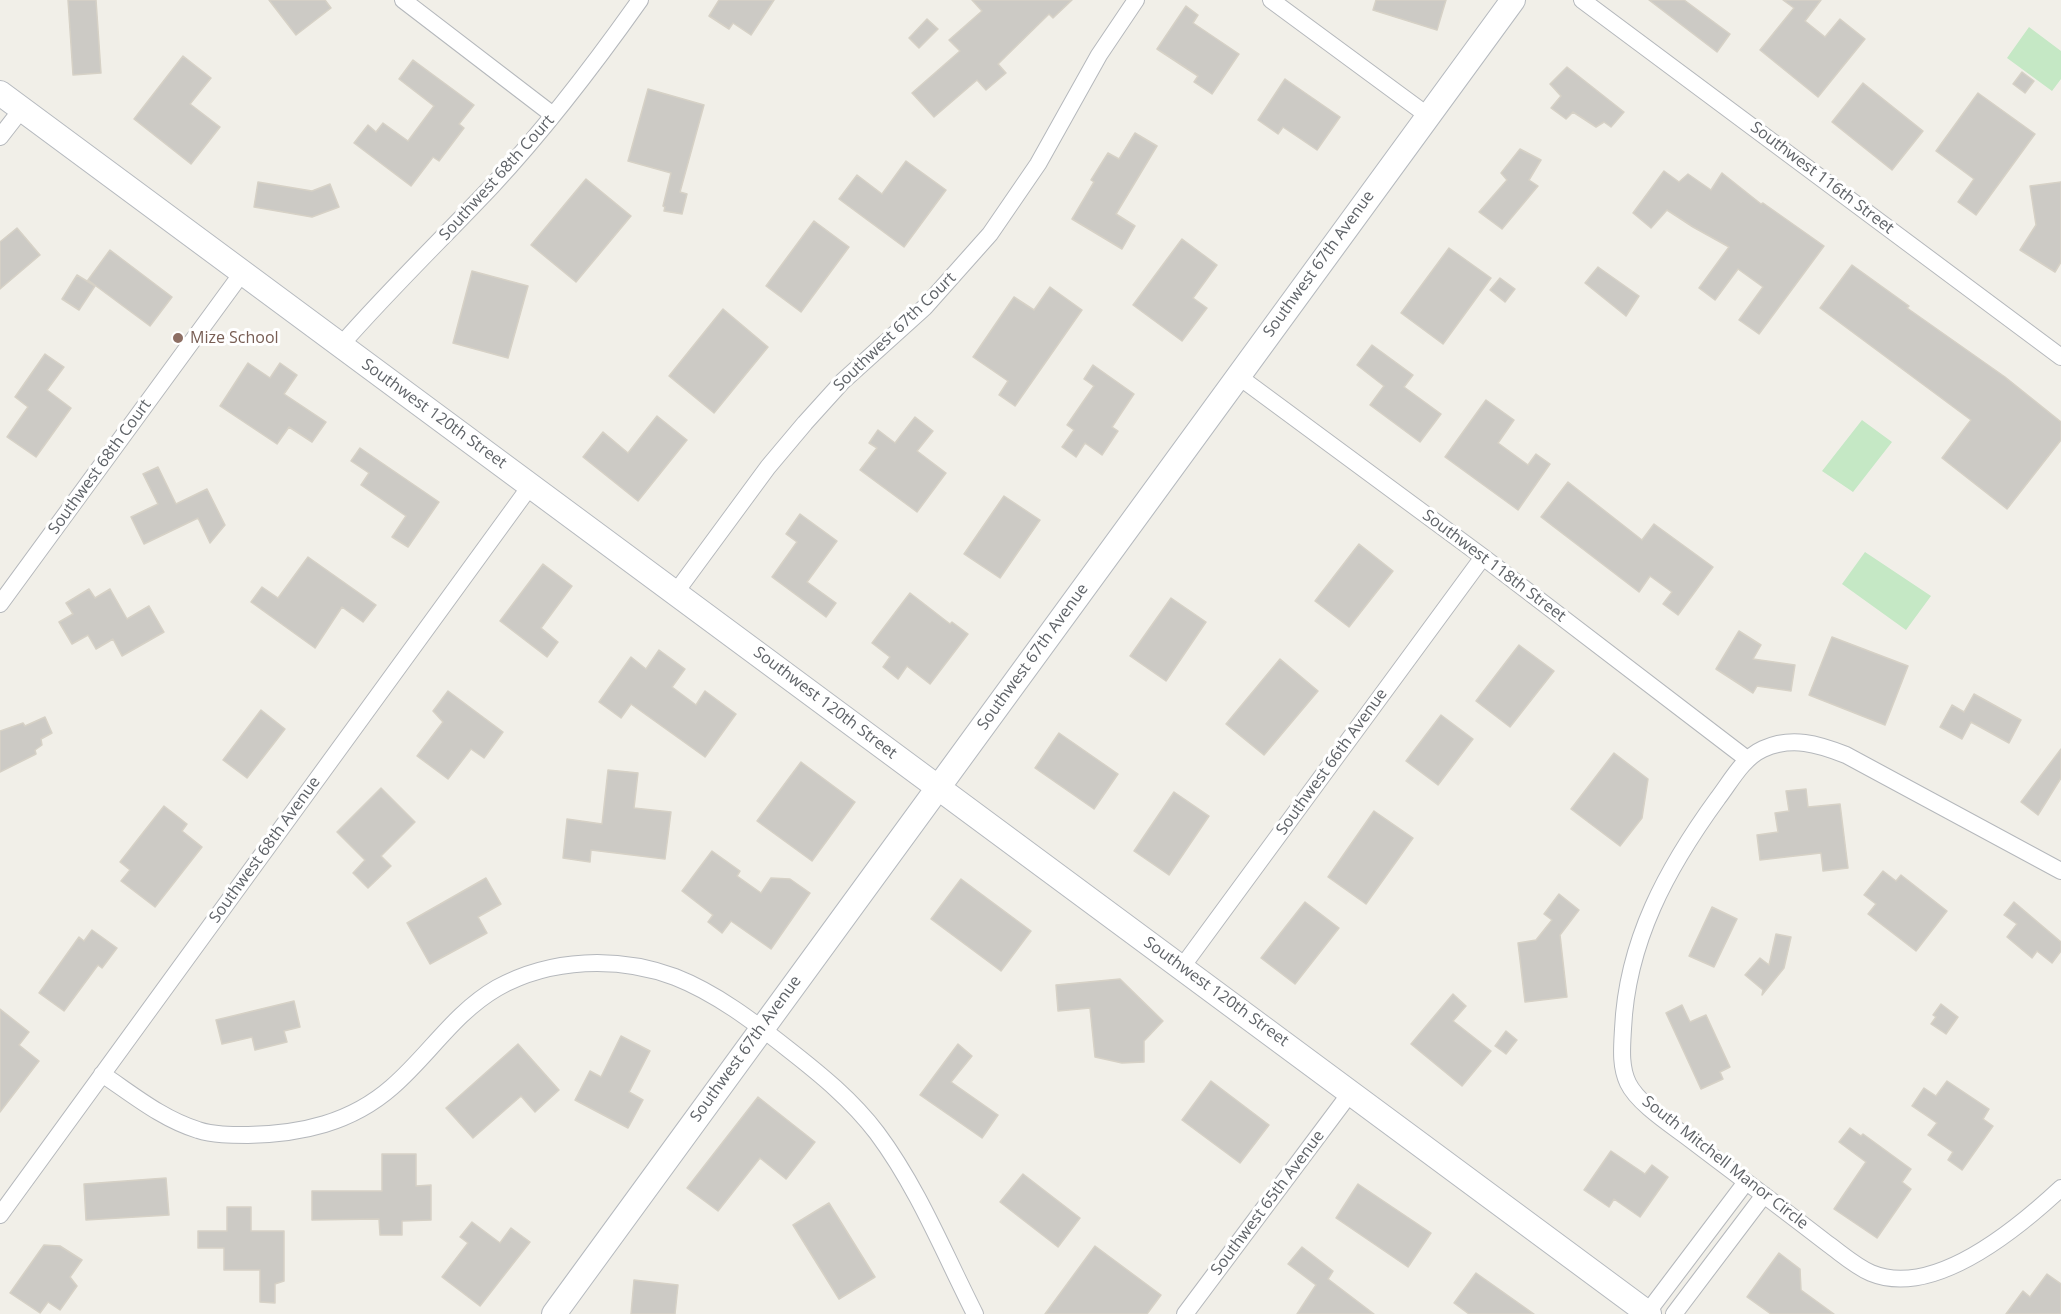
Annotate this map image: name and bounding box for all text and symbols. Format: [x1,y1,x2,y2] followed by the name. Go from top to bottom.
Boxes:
[436,111,558,245] street label: Southwest 68th Court
[1747,118,1897,238] street label: Southwest 116th Street
[1259,187,1379,341] street label: Southwest 67th Avenue
[830,269,960,395] street label: Southwest 67th Court
[190,328,279,348] place label: Mize School
[171,331,185,345] marker: Mize School
[358,355,510,473] street label: Southwest 120th Street
[45,396,155,538] street label: Southwest 68th Court
[1419,506,1569,626] street label: Southwest 118th Street
[973,580,1093,734] street label: Southwest 67th Avenue
[750,643,900,763] street label: Southwest 120th Street
[1272,685,1392,839] street label: Southwest 66th Avenue
[205,773,325,927] street label: Southwest 68th Avenue
[1140,933,1292,1051] street label: Southwest 120th Street
[686,972,806,1126] street label: Southwest 67th Avenue
[1638,1092,1812,1234] street label: South Mitchell Manor Circle
[1207,1127,1329,1279] street label: Southwest 65th Avenue

